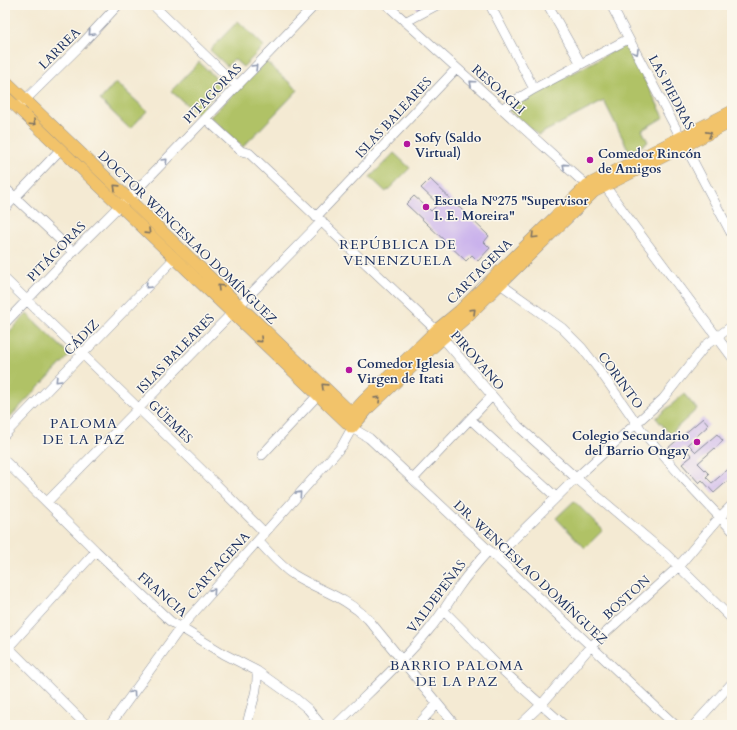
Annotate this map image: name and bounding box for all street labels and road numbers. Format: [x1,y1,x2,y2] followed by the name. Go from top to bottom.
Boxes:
[35,23,85,74] street label: LARREA
[644,52,698,133] street label: LAS PIEDRAS
[179,60,246,128] street label: PITAGORAS
[468,61,529,119] street label: RESOAGLI
[351,73,436,162] street label: ISLAS BALEARES
[94,147,281,328] street label: DOCTOR WENCESLAO DOMÍNGUEZ
[23,218,90,286] street label: PITÁGORAS
[443,235,517,308] street label: CARTAGENA
[133,310,219,398] street label: ISLAS BALEARES
[60,316,103,360] street label: CÁDIZ
[446,327,508,394] street label: PIROVANO
[593,348,647,413] street label: CORINTO
[144,396,197,448] street label: GÜEMES
[450,497,611,649] street label: DR. WENCESLAO DOMÍNGUEZ
[183,527,255,604] street label: CARTAGENA
[403,556,470,637] street label: VALDEPEÑAS
[134,568,192,622] street label: FRANCIA
[599,571,654,624] street label: BOSTON

